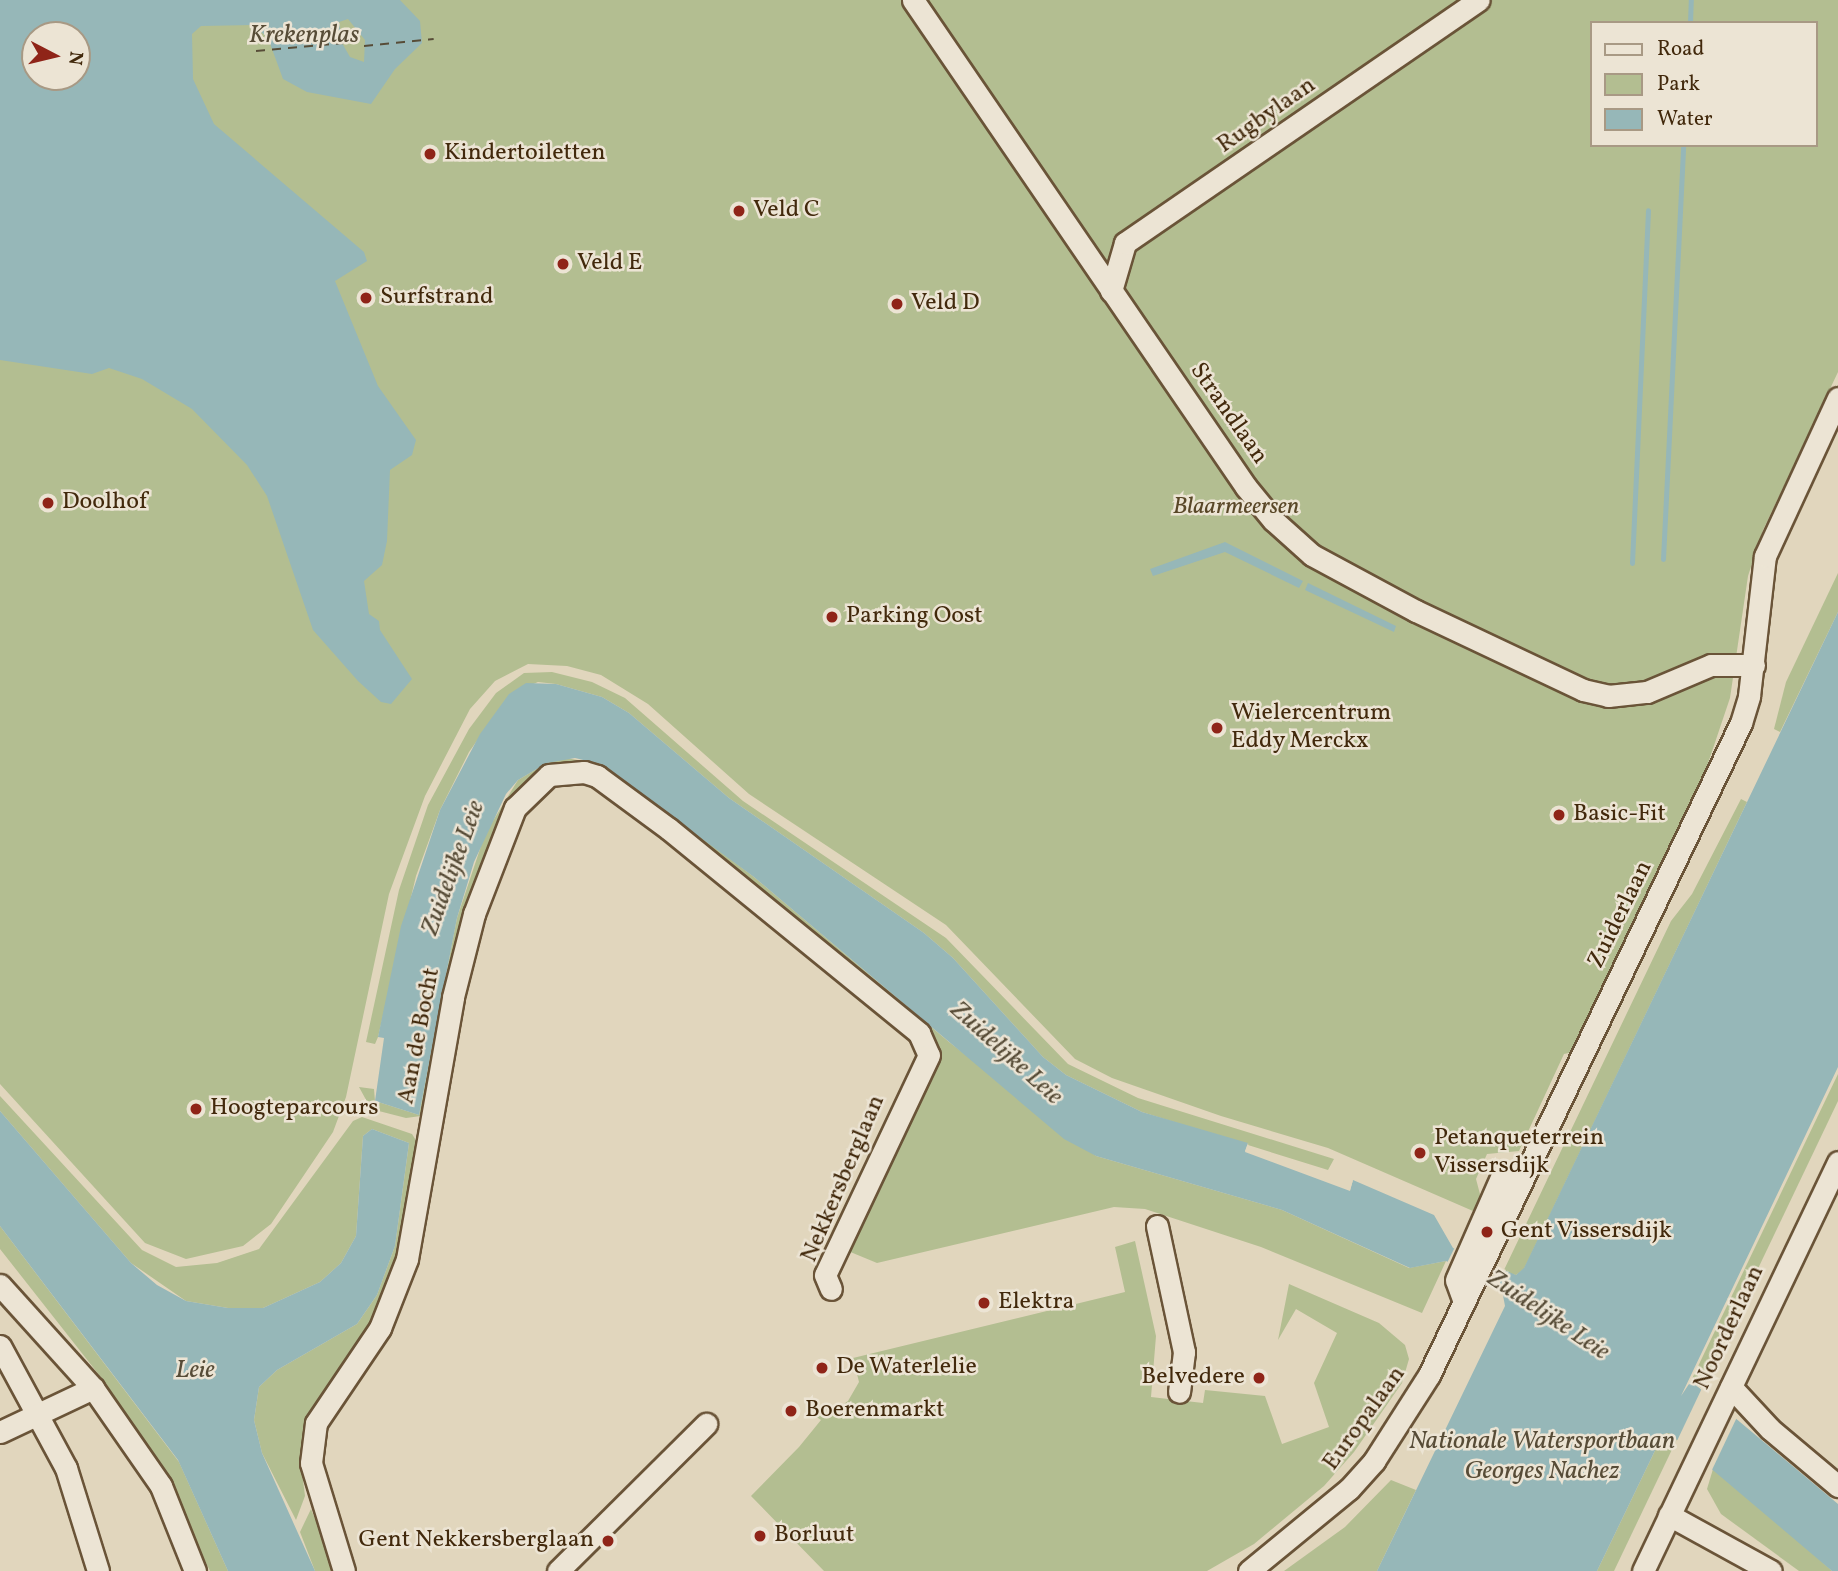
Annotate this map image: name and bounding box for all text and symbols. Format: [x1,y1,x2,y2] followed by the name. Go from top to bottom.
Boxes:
[249,20,359,52] water label: Krekenplas
[21,21,91,91] north arrow
[1590,21,1817,147] legend
[1657,35,1704,64] text: Road
[61,50,89,67] text: N
[1657,70,1700,99] text: Park
[1212,72,1322,160] street label: Rugbylaan
[1657,105,1713,134] text: Water
[444,140,606,168] place label: Kindertoiletten
[422,146,438,162] marker: Kindertoiletten
[753,197,820,225] place label: Veld C
[731,203,747,219] marker: Veld C
[577,250,642,278] place label: Veld E
[555,256,571,272] marker: Veld E
[380,284,494,312] place label: Surfstrand
[358,290,374,306] marker: Surfstrand
[911,290,980,318] place label: Veld D
[889,296,905,312] marker: Veld D
[1183,358,1273,470] street label: Strandlaan
[62,489,147,517] place label: Doolhof
[1173,494,1299,522] park label: Blaarmeersen
[40,495,56,511] marker: Doolhof
[846,603,983,631] place label: Parking Oost
[824,609,840,625] marker: Parking Oost
[1231,700,1391,756] place label: Wielercentrum Eddy Merckx
[1209,720,1225,736] marker: Wielercentrum Eddy Merckx
[415,797,493,939] water label: Zuidelijke Leie
[1573,801,1666,829] place label: Basic-Fit
[1551,807,1567,823] marker: Basic-Fit
[1583,856,1659,974] street label: Zuiderlaan
[393,965,447,1107] street label: Aan de Bocht
[943,995,1069,1113] water label: Zuidelijke Leie
[796,1091,892,1267] street label: Nekkersberglaan
[210,1095,379,1123] place label: Hoogteparcours
[188,1101,204,1117] marker: Hoogteparcours
[1434,1125,1604,1181] place label: Petanqueterrein Vissersdijk
[1412,1145,1428,1161] marker: Petanqueterrein Vissersdijk
[1501,1218,1673,1246] place label: Gent Vissersdijk
[1479,1224,1495,1240] marker: Gent Vissersdijk
[1689,1261,1771,1395] street label: Noorderlaan
[1481,1264,1615,1368] water label: Zuidelijke Leie
[998,1289,1074,1317] place label: Elektra
[976,1295,992,1311] marker: Elektra
[836,1354,978,1382] place label: De Waterlelie
[175,1355,215,1387] water label: Leie
[814,1360,830,1376] marker: De Waterlelie
[1318,1361,1412,1477] street label: Europalaan
[1141,1364,1245,1392] place label: Belvedere
[1251,1370,1267,1386] marker: Belvedere
[805,1397,945,1425] place label: Boerenmarkt
[783,1403,799,1419] marker: Boerenmarkt
[1409,1426,1675,1488] water label: Nationale Watersportbaan Georges Nachez
[774,1522,854,1550] place label: Borluut
[359,1527,594,1555] place label: Gent Nekkersberglaan
[752,1528,768,1544] marker: Borluut
[600,1533,616,1549] marker: Gent Nekkersberglaan

